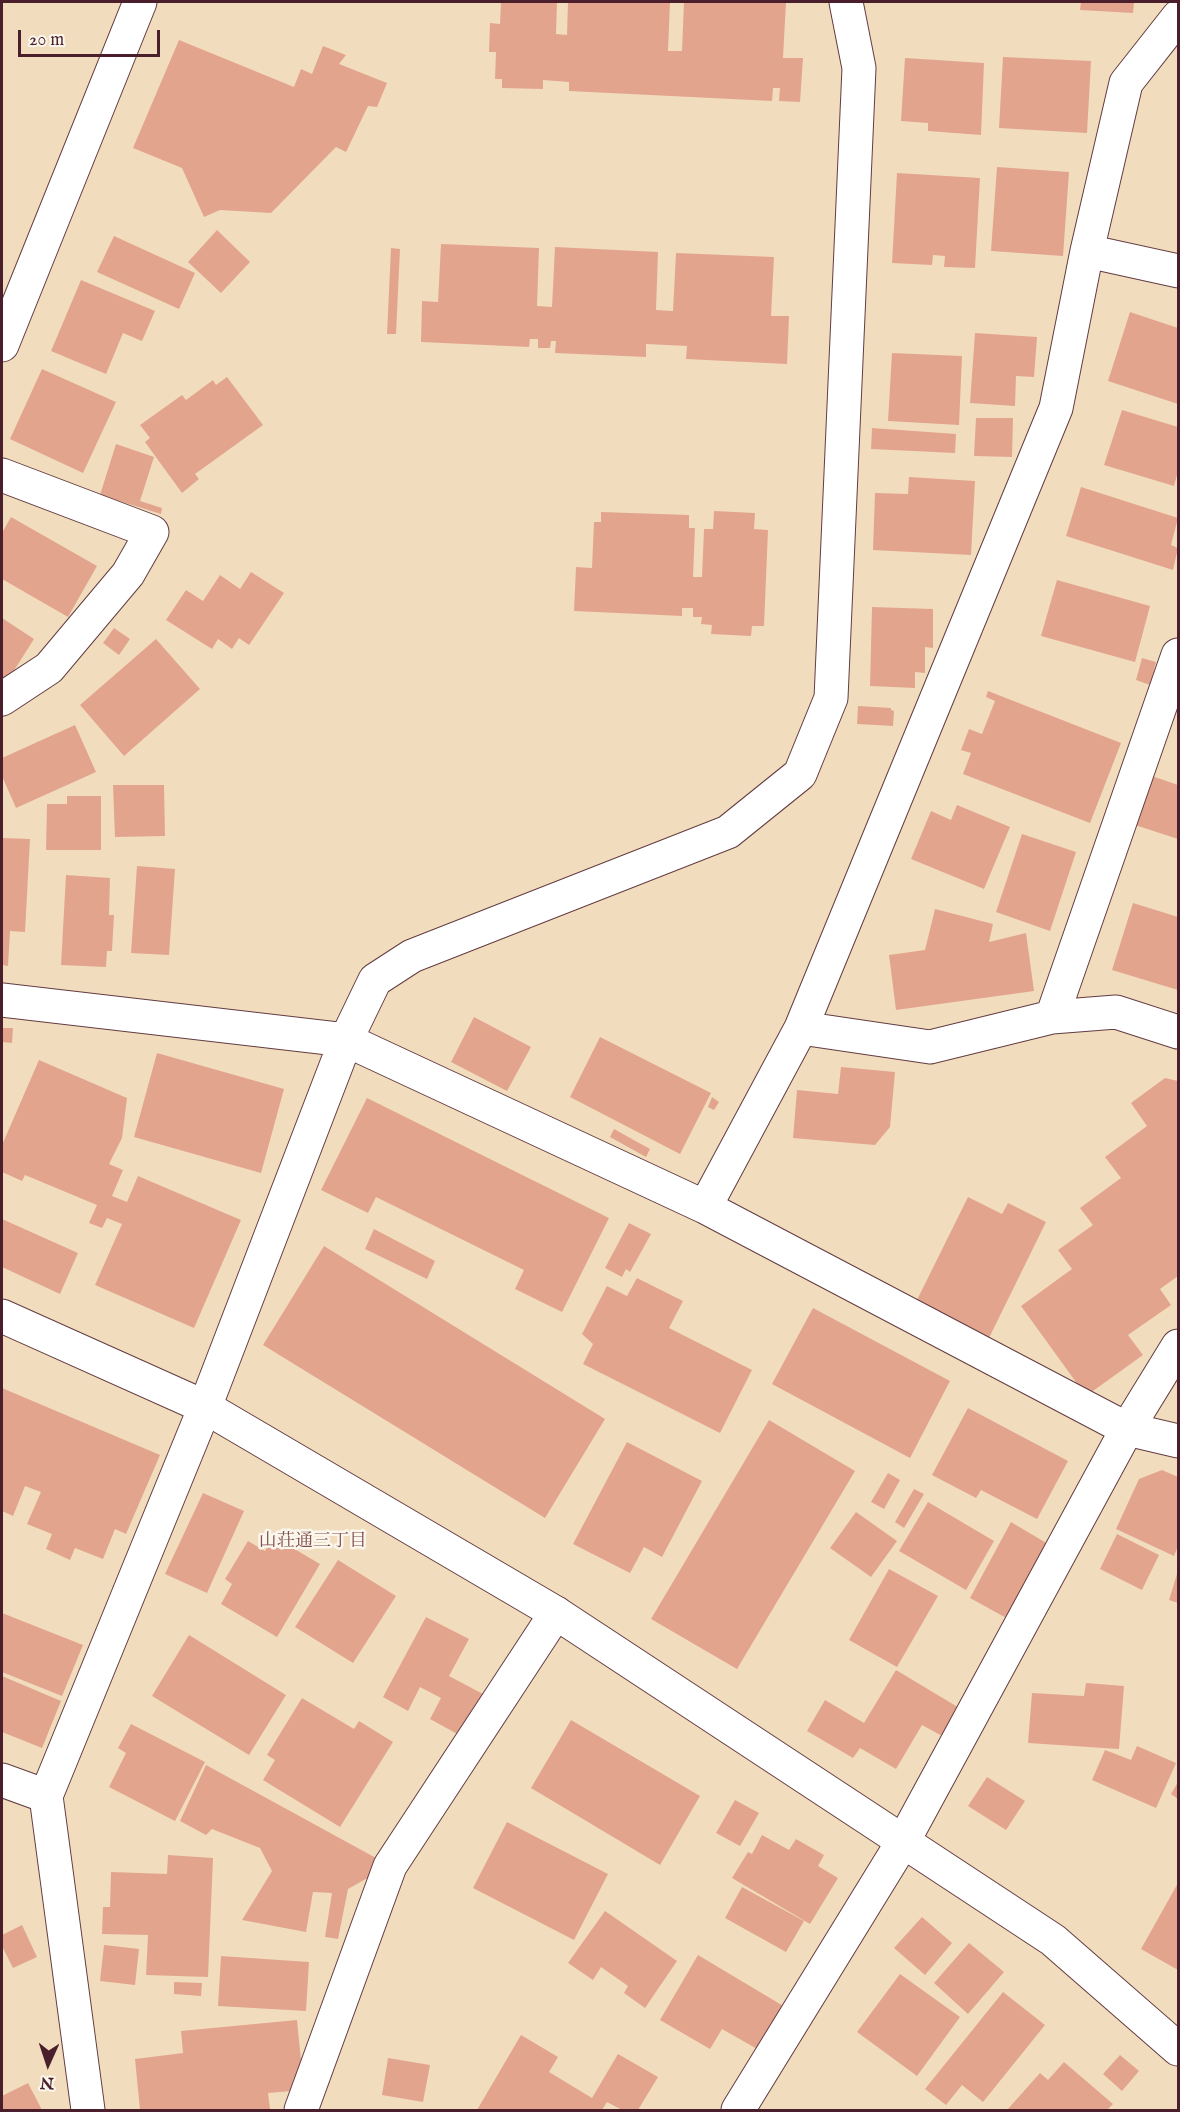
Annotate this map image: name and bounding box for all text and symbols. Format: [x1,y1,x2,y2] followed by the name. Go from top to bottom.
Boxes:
[21,18,164,56] scale bar
[29,29,64,52] text: 20 m
[259,1531,367,1553] district label: 山荘通三丁目
[18,2034,78,2094] north arrow
[40,2072,54,2092] text: N

